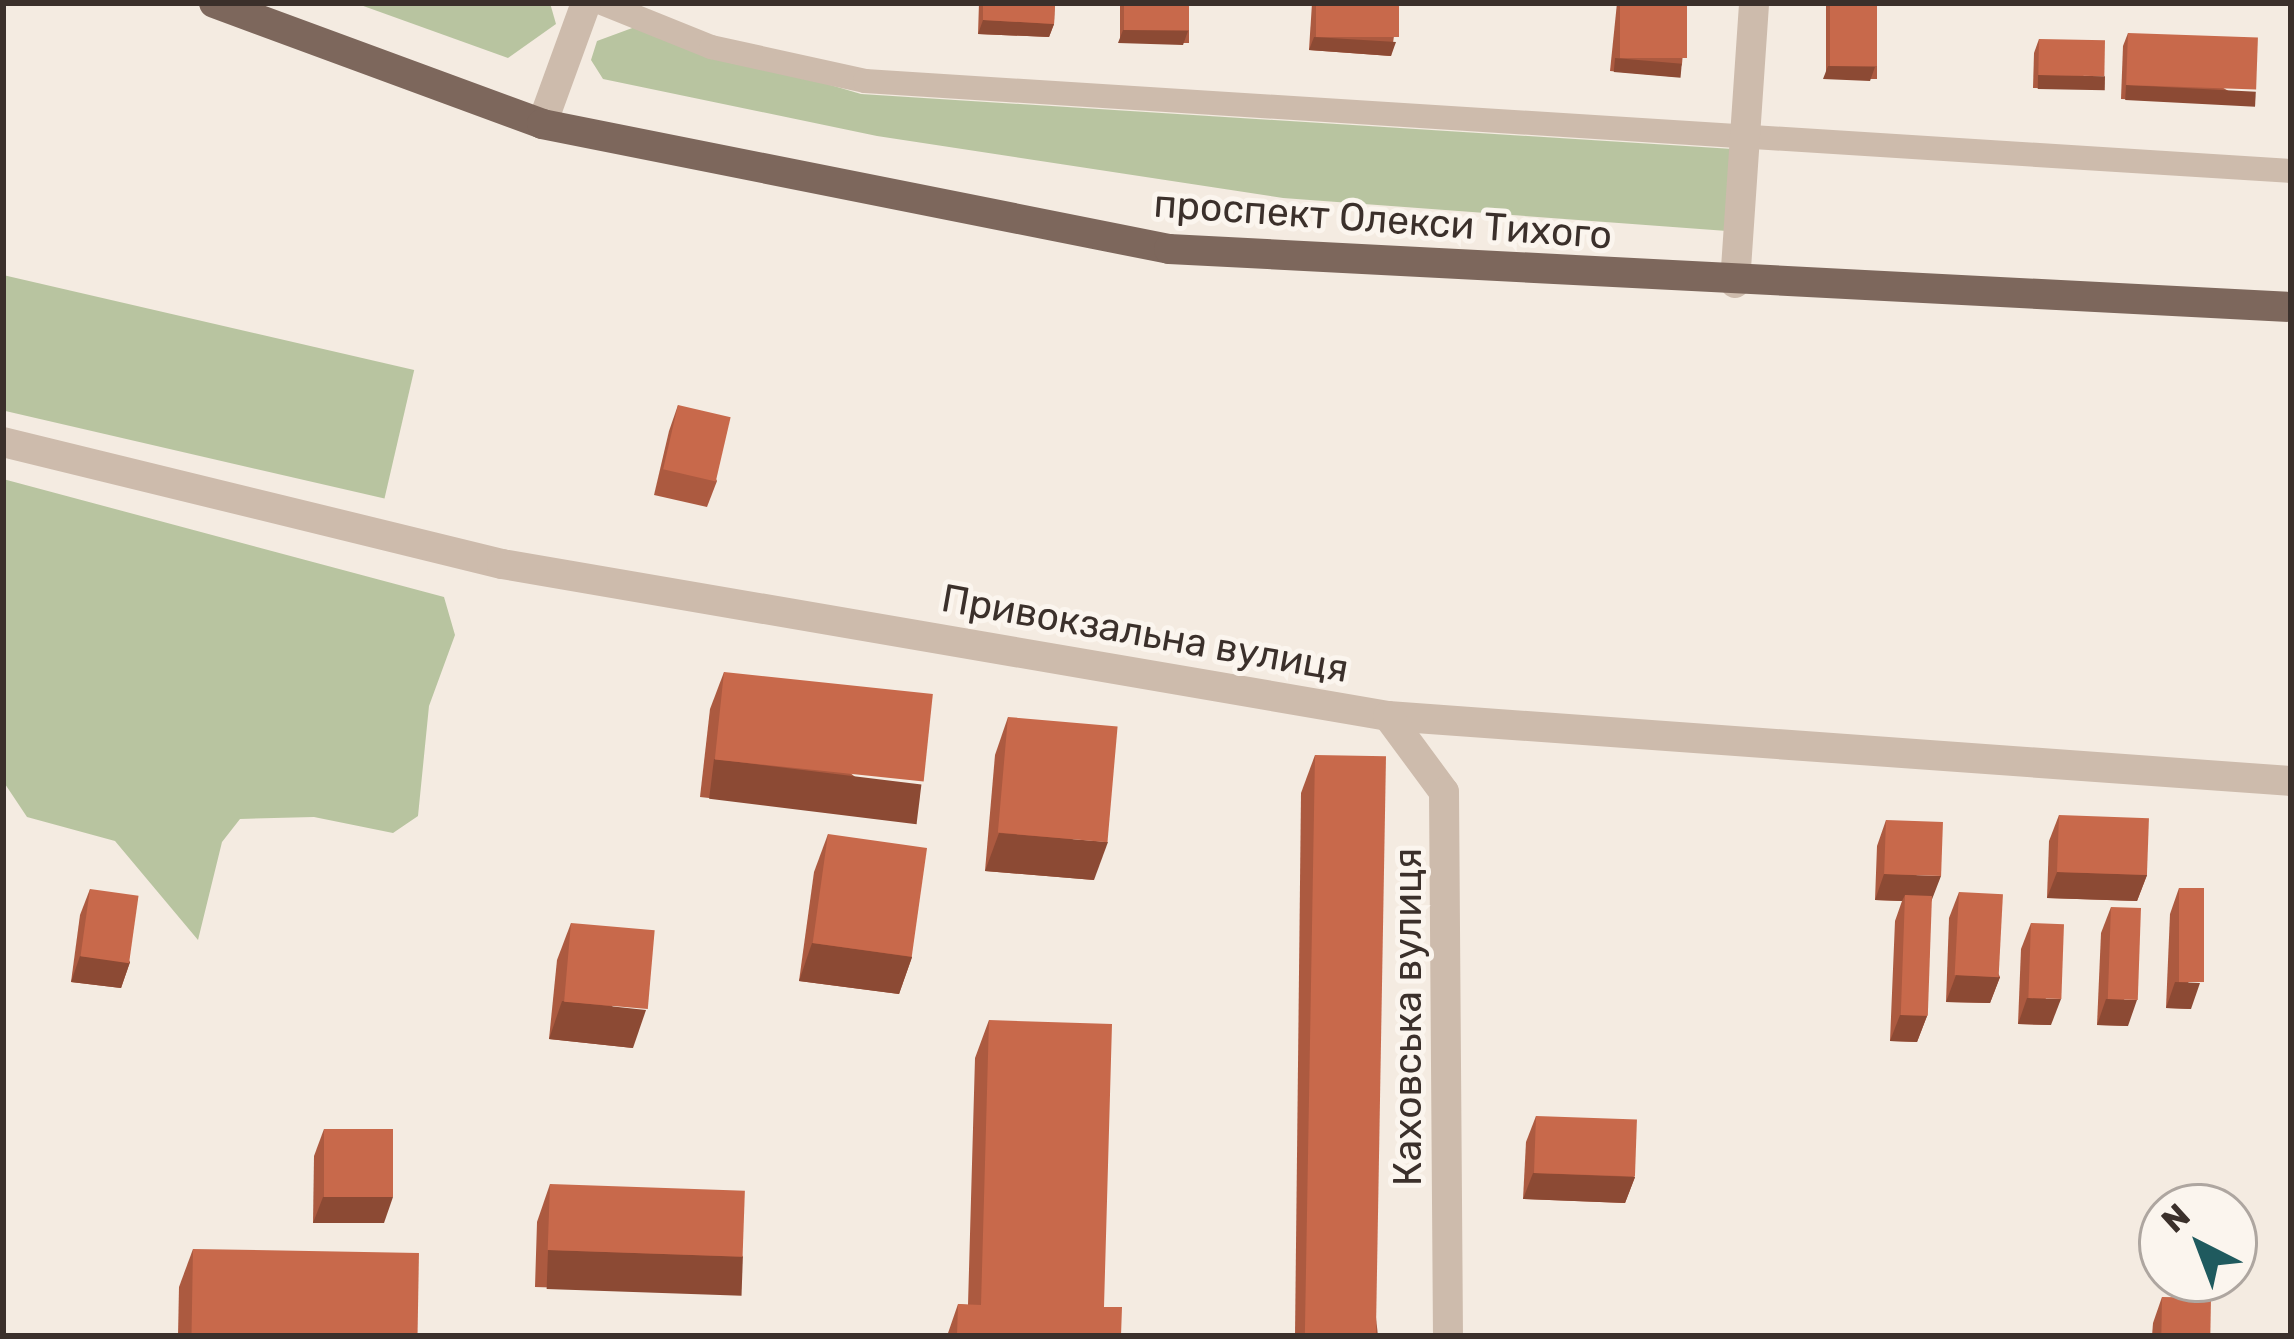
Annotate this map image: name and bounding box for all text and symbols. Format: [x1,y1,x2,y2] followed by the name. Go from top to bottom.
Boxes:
[1152,181,1614,259] street label: проспект Олекси Тихого
[938,575,1352,693] street label: Привокзальна вулиця
[1385,848,1431,1186] street label: Каховська вулиця
[2138,1183,2258,1303] north arrow
[2154,1196,2197,1241] text: N

